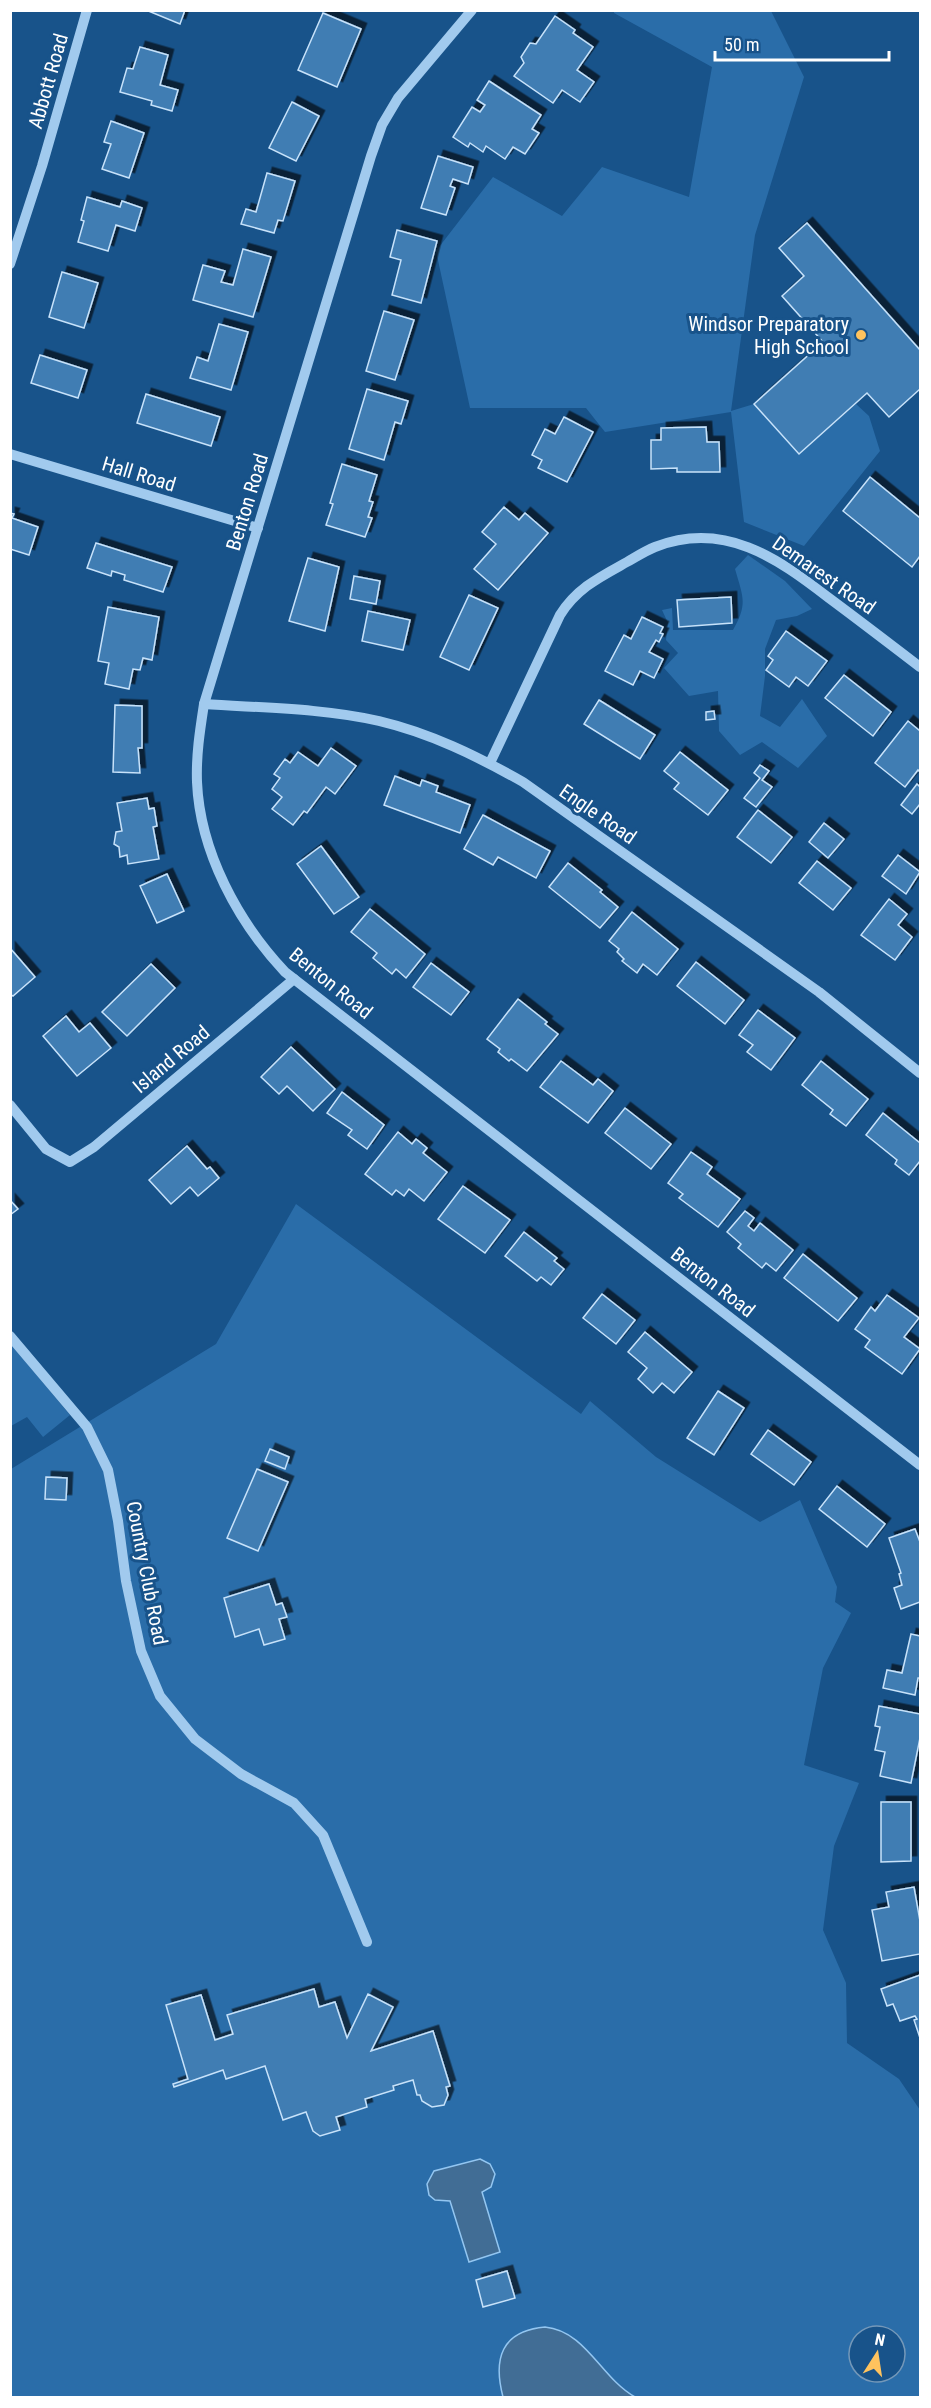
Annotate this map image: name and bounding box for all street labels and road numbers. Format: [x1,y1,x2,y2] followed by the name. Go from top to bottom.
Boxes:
[23,31,73,131] street label: Abbott Road
[99,451,179,497] street label: Hall Road
[221,451,273,553] street label: Benton Road
[768,531,880,619] street label: Demarest Road
[555,779,641,849] street label: Engle Road
[285,942,377,1024] street label: Benton Road
[128,1020,214,1098] street label: Island Road
[666,1242,760,1322] street label: Benton Road
[121,1499,173,1647] street label: Country Club Road

